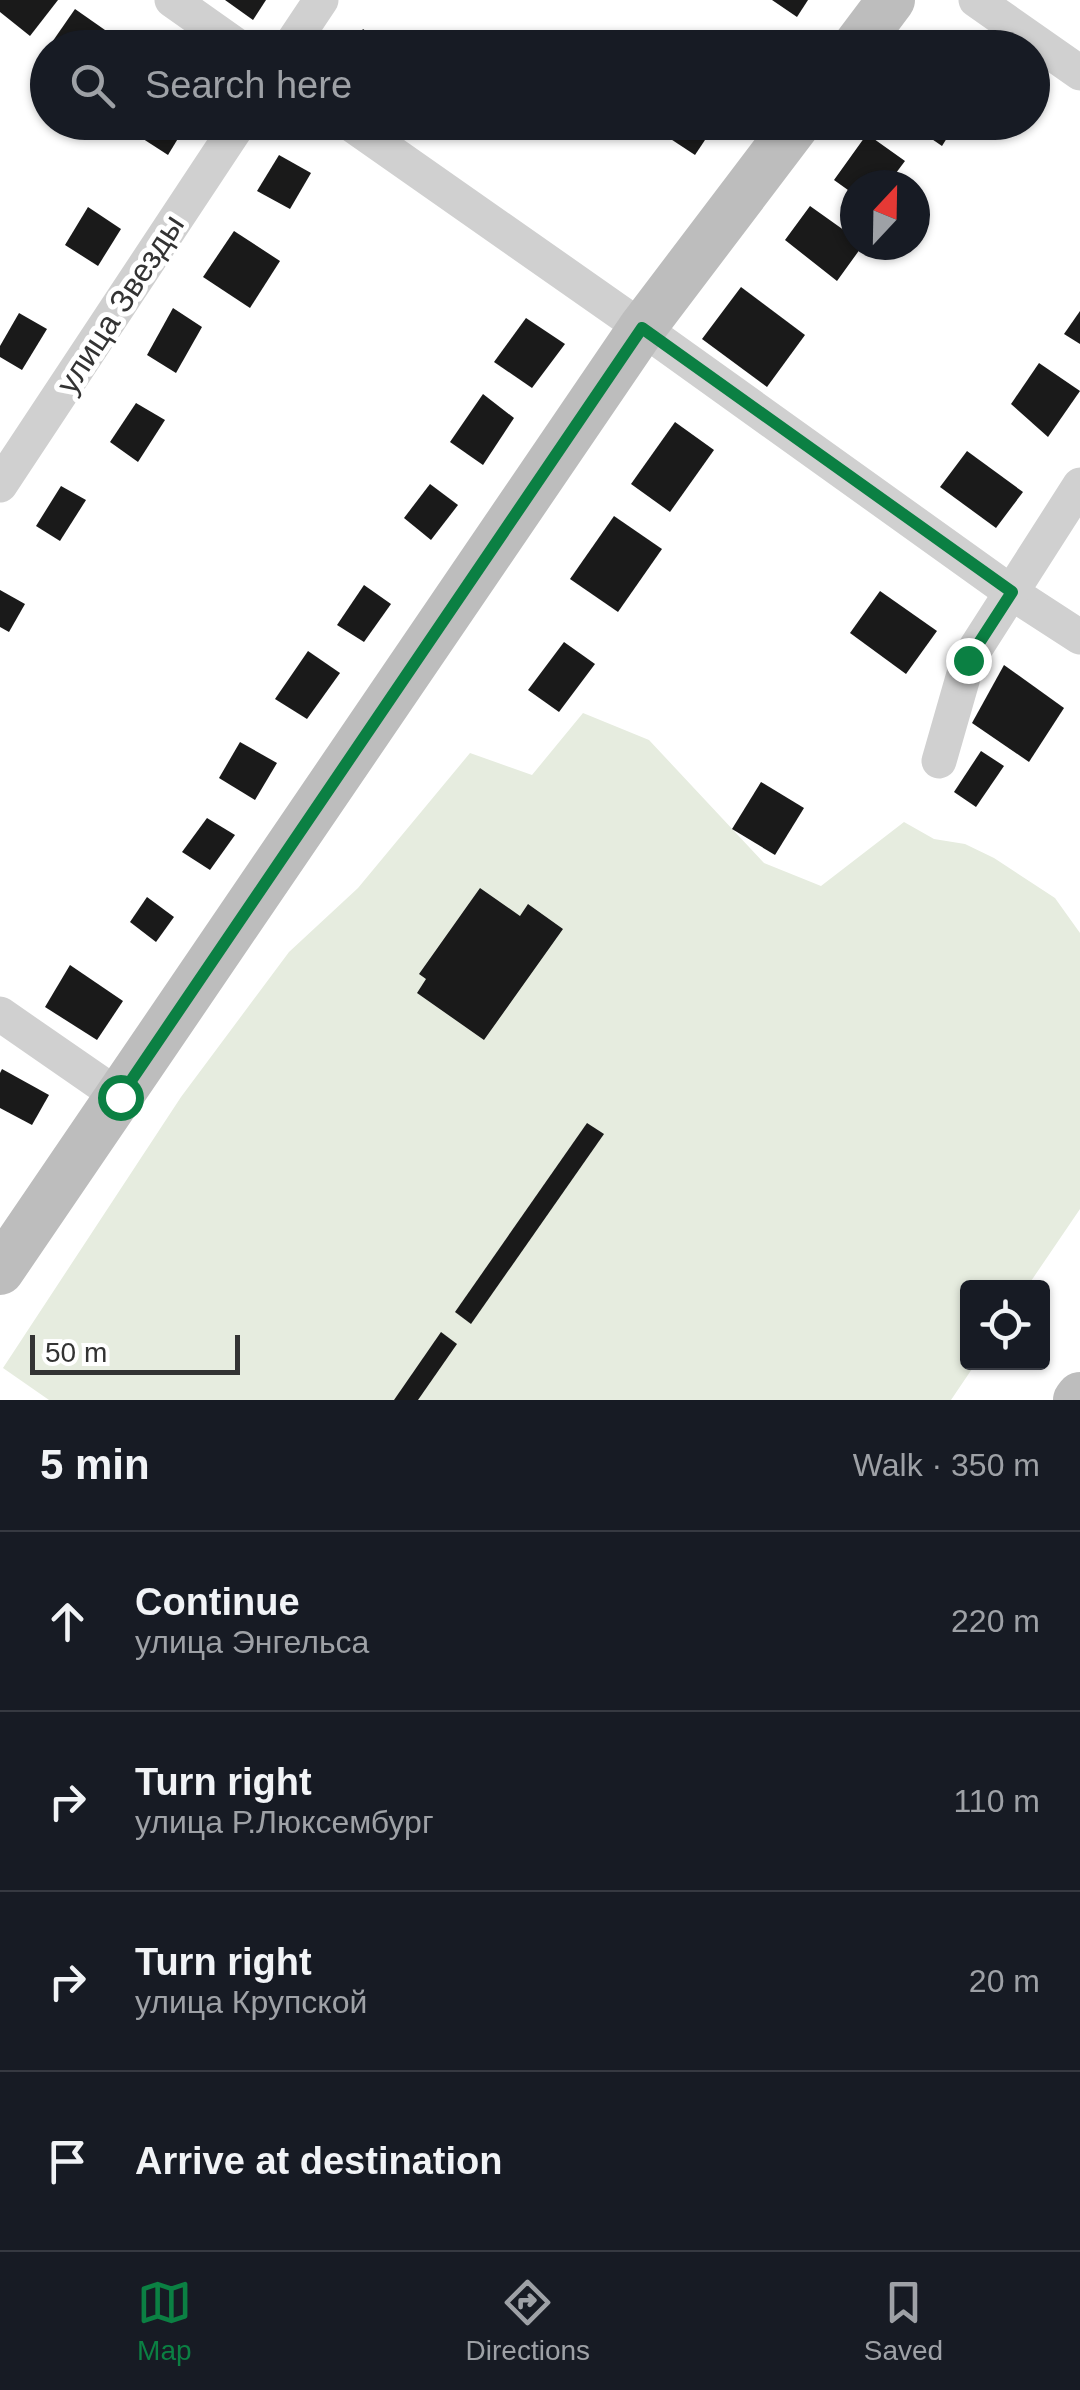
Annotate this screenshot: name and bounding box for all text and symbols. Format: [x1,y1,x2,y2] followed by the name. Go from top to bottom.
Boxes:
[30,30,1050,140] search box
[65,58,120,113] icon: search
[145,64,352,106] text: Search here
[840,170,930,260] north arrow
[49,208,191,400] street label: улица Звезды
[946,638,992,684] route end
[98,1075,144,1121] route start
[960,1280,1050,1370] map controls
[960,1280,1050,1370] button: locate
[30,1330,240,1374] scale bar
[45,1337,107,1368] text: 50 m
[40,1441,150,1488] text: 5 min
[853,1447,1040,1483] text: Walk · 350 m
[135,1581,300,1623] text: Continue
[40,1594,95,1649] icon: ahead
[951,1603,1040,1639] text: 220 m
[135,1624,369,1660] text: улица Энгельса
[135,1761,312,1803] text: Turn right
[40,1774,95,1829] icon: right
[953,1783,1040,1819] text: 110 m
[135,1804,434,1840] text: улица Р.Люксембург
[135,1941,312,1983] text: Turn right
[40,1954,95,2009] icon: right
[969,1963,1040,1999] text: 20 m
[135,1984,367,2020] text: улица Крупской
[40,2134,95,2189] icon: arrive
[135,2140,502,2182] text: Arrive at destination
[137,2275,192,2367] tab: Map
[466,2275,590,2367] tab: Directions
[864,2275,943,2367] tab: Saved

